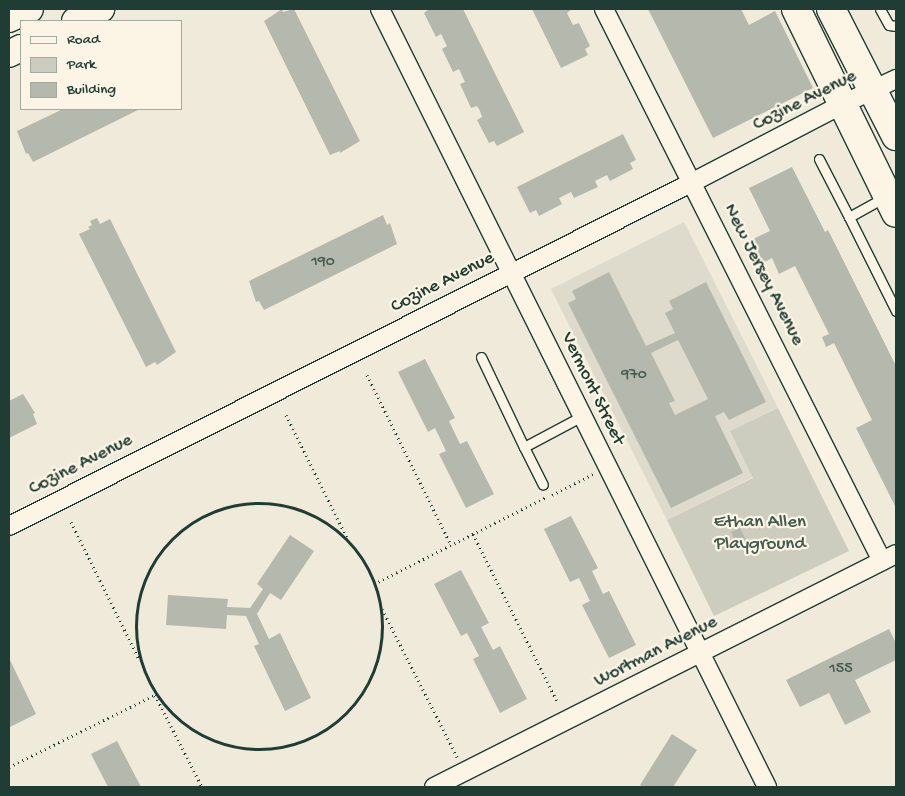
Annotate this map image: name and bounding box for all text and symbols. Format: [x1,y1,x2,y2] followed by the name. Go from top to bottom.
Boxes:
[20,20,182,110] legend
[67,31,100,49] text: Road
[67,56,96,74] text: Park
[749,65,861,137] street label: Cozine Avenue
[67,81,116,99] text: Building
[717,200,809,350] street label: New Jersey Avenue
[387,247,499,319] street label: Cozine Avenue
[311,253,335,273] house number: 190
[555,329,629,449] street label: Vermont Street
[621,366,647,386] house number: 970
[25,429,137,501] street label: Cozine Avenue
[714,512,806,556] park label: Ethan Allen Playground
[591,611,721,693] street label: Wortman Avenue
[829,660,853,680] house number: 155

